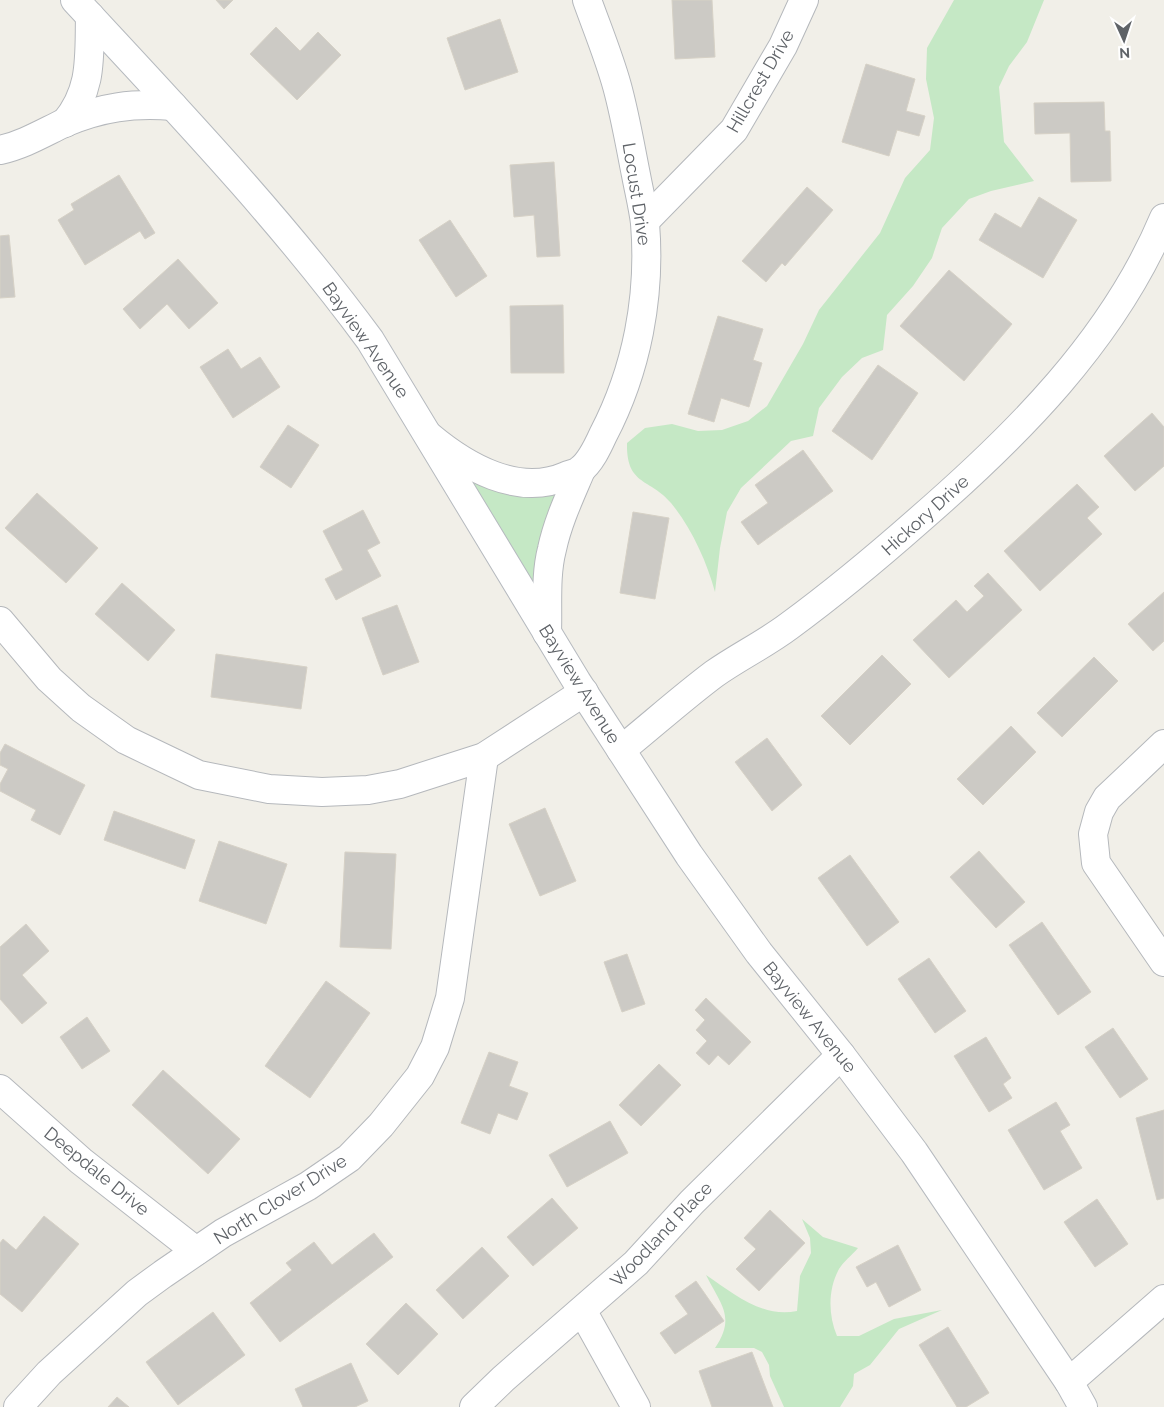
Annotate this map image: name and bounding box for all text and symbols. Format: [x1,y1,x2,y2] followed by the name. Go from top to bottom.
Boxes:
[1099,15,1149,65] north arrow
[722,25,798,136] street label: Hillcrest Drive
[1119,45,1130,61] text: N
[619,141,656,247] street label: Locust Drive
[318,278,414,402] street label: Bayview Avenue
[877,470,973,560] street label: Hickory Drive
[535,621,625,748] street label: Bayview Avenue
[759,957,861,1077] street label: Bayview Avenue
[40,1122,154,1220] street label: Deepdale Drive
[210,1149,351,1248] street label: North Clover Drive
[606,1177,717,1291] street label: Woodland Place

